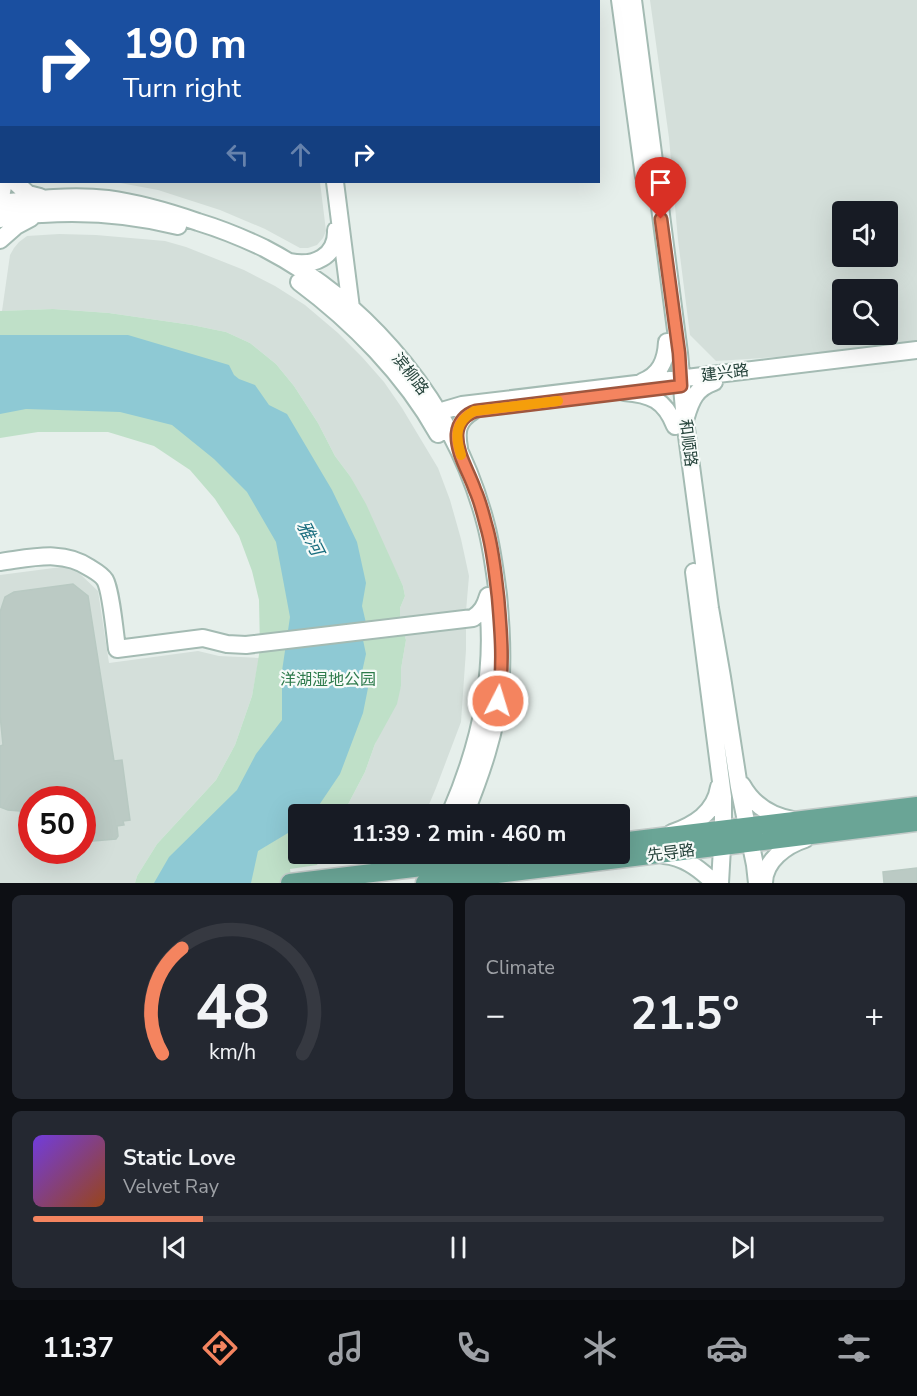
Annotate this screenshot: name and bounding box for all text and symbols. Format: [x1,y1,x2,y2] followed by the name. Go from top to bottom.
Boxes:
[123,16,247,73] text: 190 m
[24,24,102,102] icon: right
[123,70,241,107] text: Turn right
[221,138,254,171] icon: left
[284,138,317,171] icon: ahead
[347,138,380,171] icon: right
[635,157,686,219] pin
[644,166,677,199] icon: arrive
[832,201,898,345] map controls
[832,201,898,267] button: sound
[832,279,898,345] button: search
[387,348,433,400] street label: 滨柳路
[700,359,750,387] street label: 建兴路
[674,418,702,468] street label: 和顺路
[291,517,330,562] water label: 雅河
[280,669,376,691] park label: 洋湖湿地公园
[466,669,530,733] position arrow
[18,786,96,864] speed limit sign: 50
[352,819,566,849] text: 11:39 · 2 min · 460 m
[646,839,696,867] street label: 先导路
[486,954,555,981] text: Climate
[195,965,270,1050] text: 48
[630,984,739,1045] text: 21.5°
[486,993,505,1038] text: −
[864,993,884,1038] text: +
[209,1037,256,1067] text: km/h
[123,1143,236,1173] text: Static Love
[123,1173,219,1200] text: Velvet Ray
[158,1231,191,1264] icon: previous
[442,1231,475,1264] icon: pause
[726,1231,759,1264] icon: next
[199,1327,241,1369] icon: directions
[325,1327,367,1369] icon: music
[452,1327,494,1369] icon: phone
[579,1327,621,1369] icon: climate
[706,1327,748,1369] icon: car
[833,1327,875,1369] icon: filters
[42,1330,114,1367] text: 11:37

